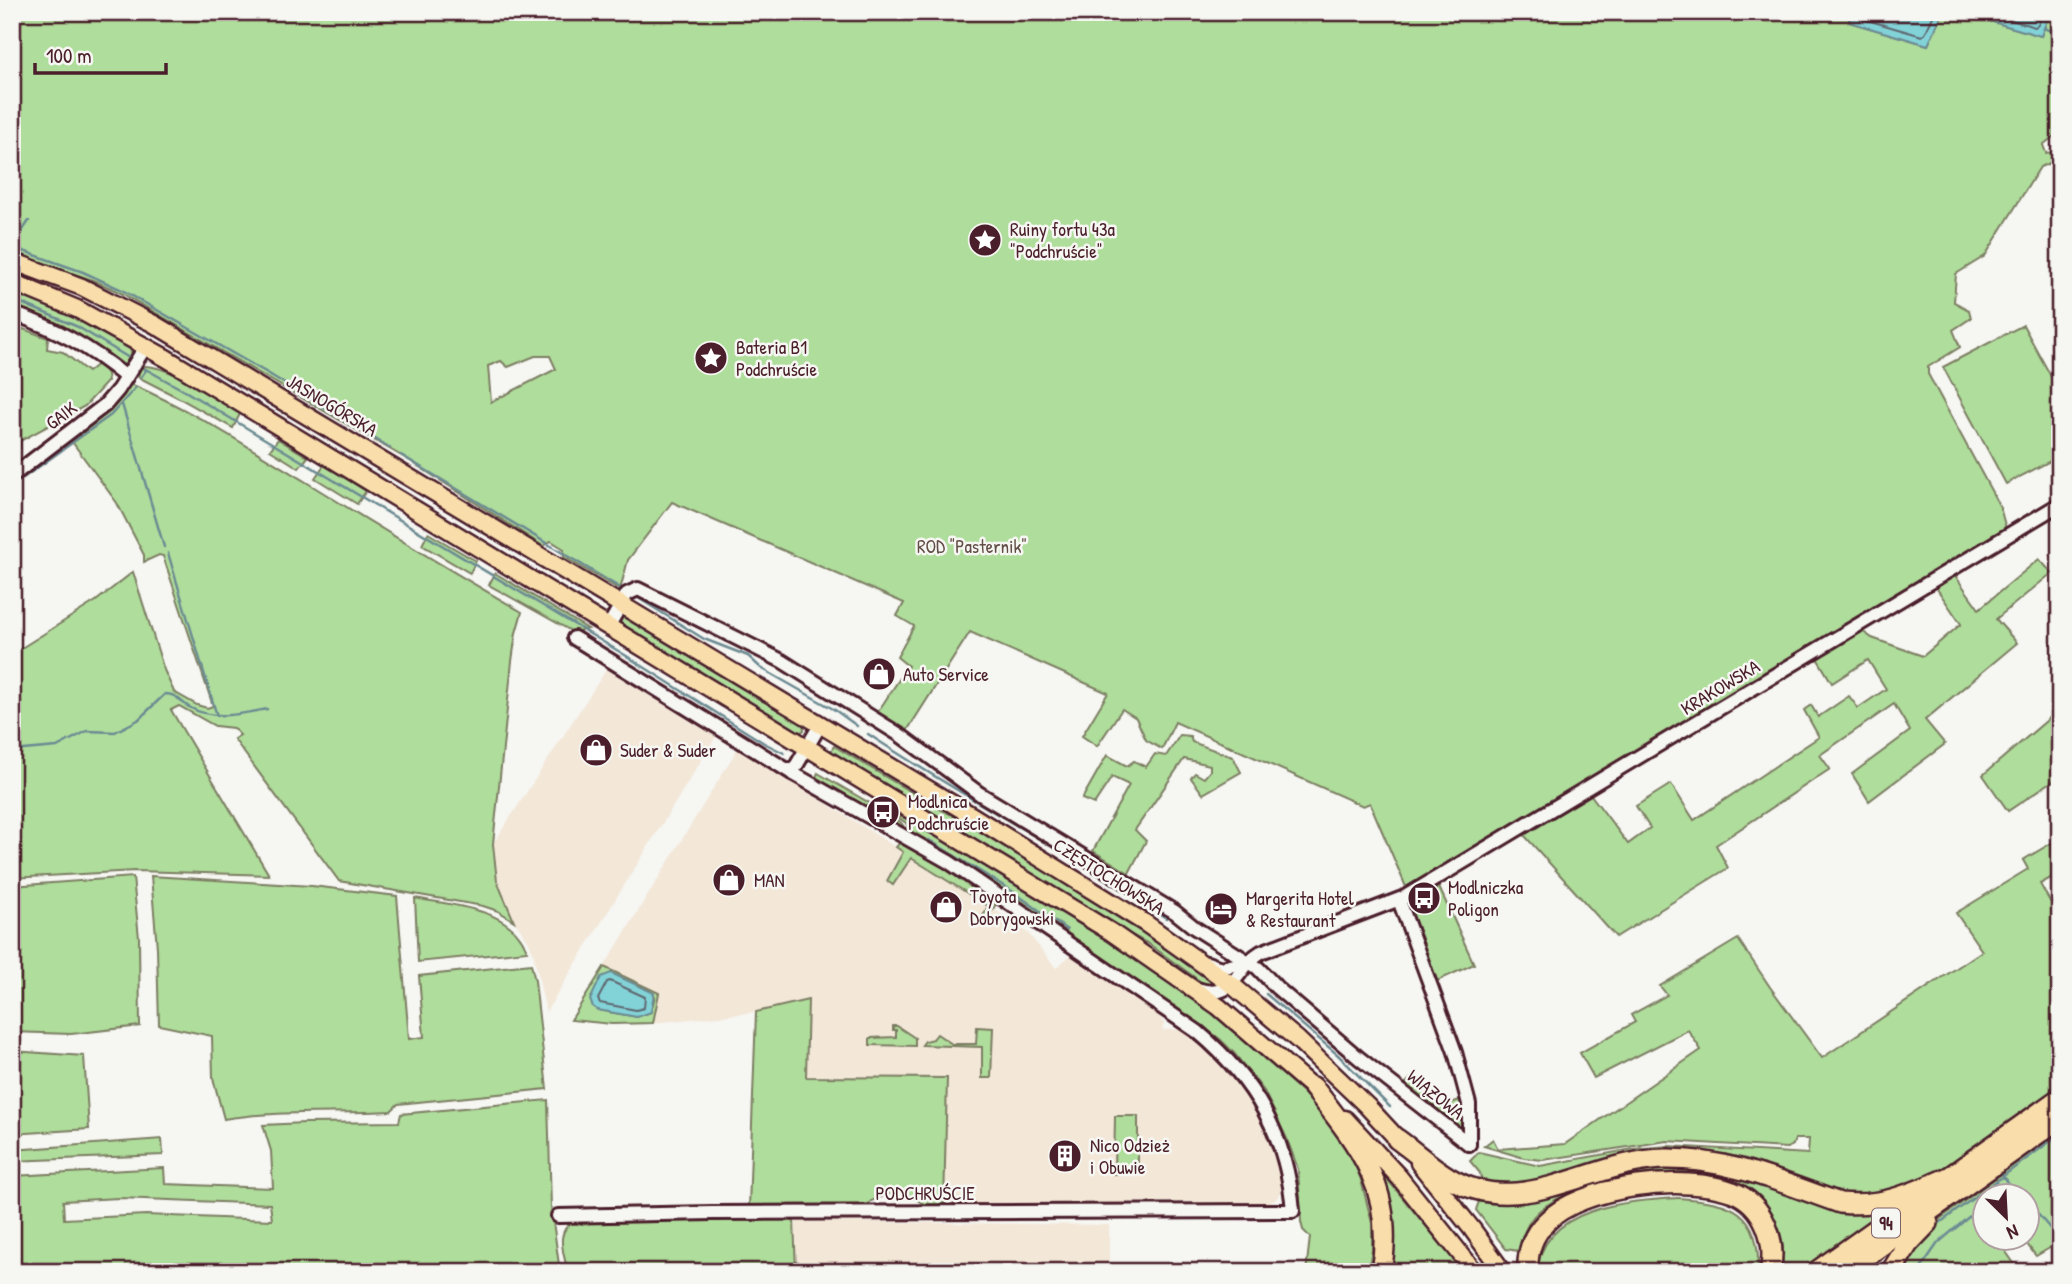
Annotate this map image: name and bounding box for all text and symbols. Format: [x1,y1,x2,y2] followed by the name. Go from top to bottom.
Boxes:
[35,32,166,76] scale bar
[46,41,92,70] text: 100 m
[1010,216,1115,264] place label: Ruiny fortu 43a "Podchruście"
[966,221,1004,259] place icon: Ruiny fortu 43a "Podchruście"
[736,334,817,382] place label: Bateria B1 Podchruście
[692,339,730,377] place icon: Bateria B1 Podchruście
[282,368,382,442] street label: JASNOGÓRSKA
[40,395,82,435] street label: GAIK
[917,533,1027,559] park label: ROD "Pasternik"
[1676,653,1764,721] street label: KRAKOWSKA
[860,655,898,693] shop icon: Auto Service
[903,661,989,687] place label: Auto Service
[577,731,615,769] shop icon: Suder & Suder
[620,737,717,763] place label: Suder & Suder
[908,788,989,836] place label: Modlnica Podchruście
[864,793,902,831] bus stop icon: Modlnica Podchruście
[1049,832,1169,920] street label: CZĘSTOCHOWSKA
[710,861,748,899] shop icon: MAN
[754,867,785,893] place label: MAN
[1448,874,1524,922] place label: Modlniczka Poligon
[1405,879,1443,917] bus stop icon: Modlniczka Poligon
[970,883,1054,931] place label: Toyota Dobrygowski
[1246,885,1355,933] place label: Margerita Hotel & Restaurant
[927,888,965,926] shop icon: Toyota Dobrygowski
[1202,890,1240,928] hotel icon: Margerita Hotel & Restaurant
[1402,1063,1470,1125] street label: WIĄZOWA
[1090,1132,1170,1180] place label: Nico Odzież i Obuwie
[1046,1137,1084,1175] building icon: Nico Odzież i Obuwie
[875,1180,975,1206] street label: PODCHRUŚCIE
[1970,1182,2040,1252] north arrow
[1872,1208,1900,1238] road number: 94
[2003,1219,2023,1246] text: N

